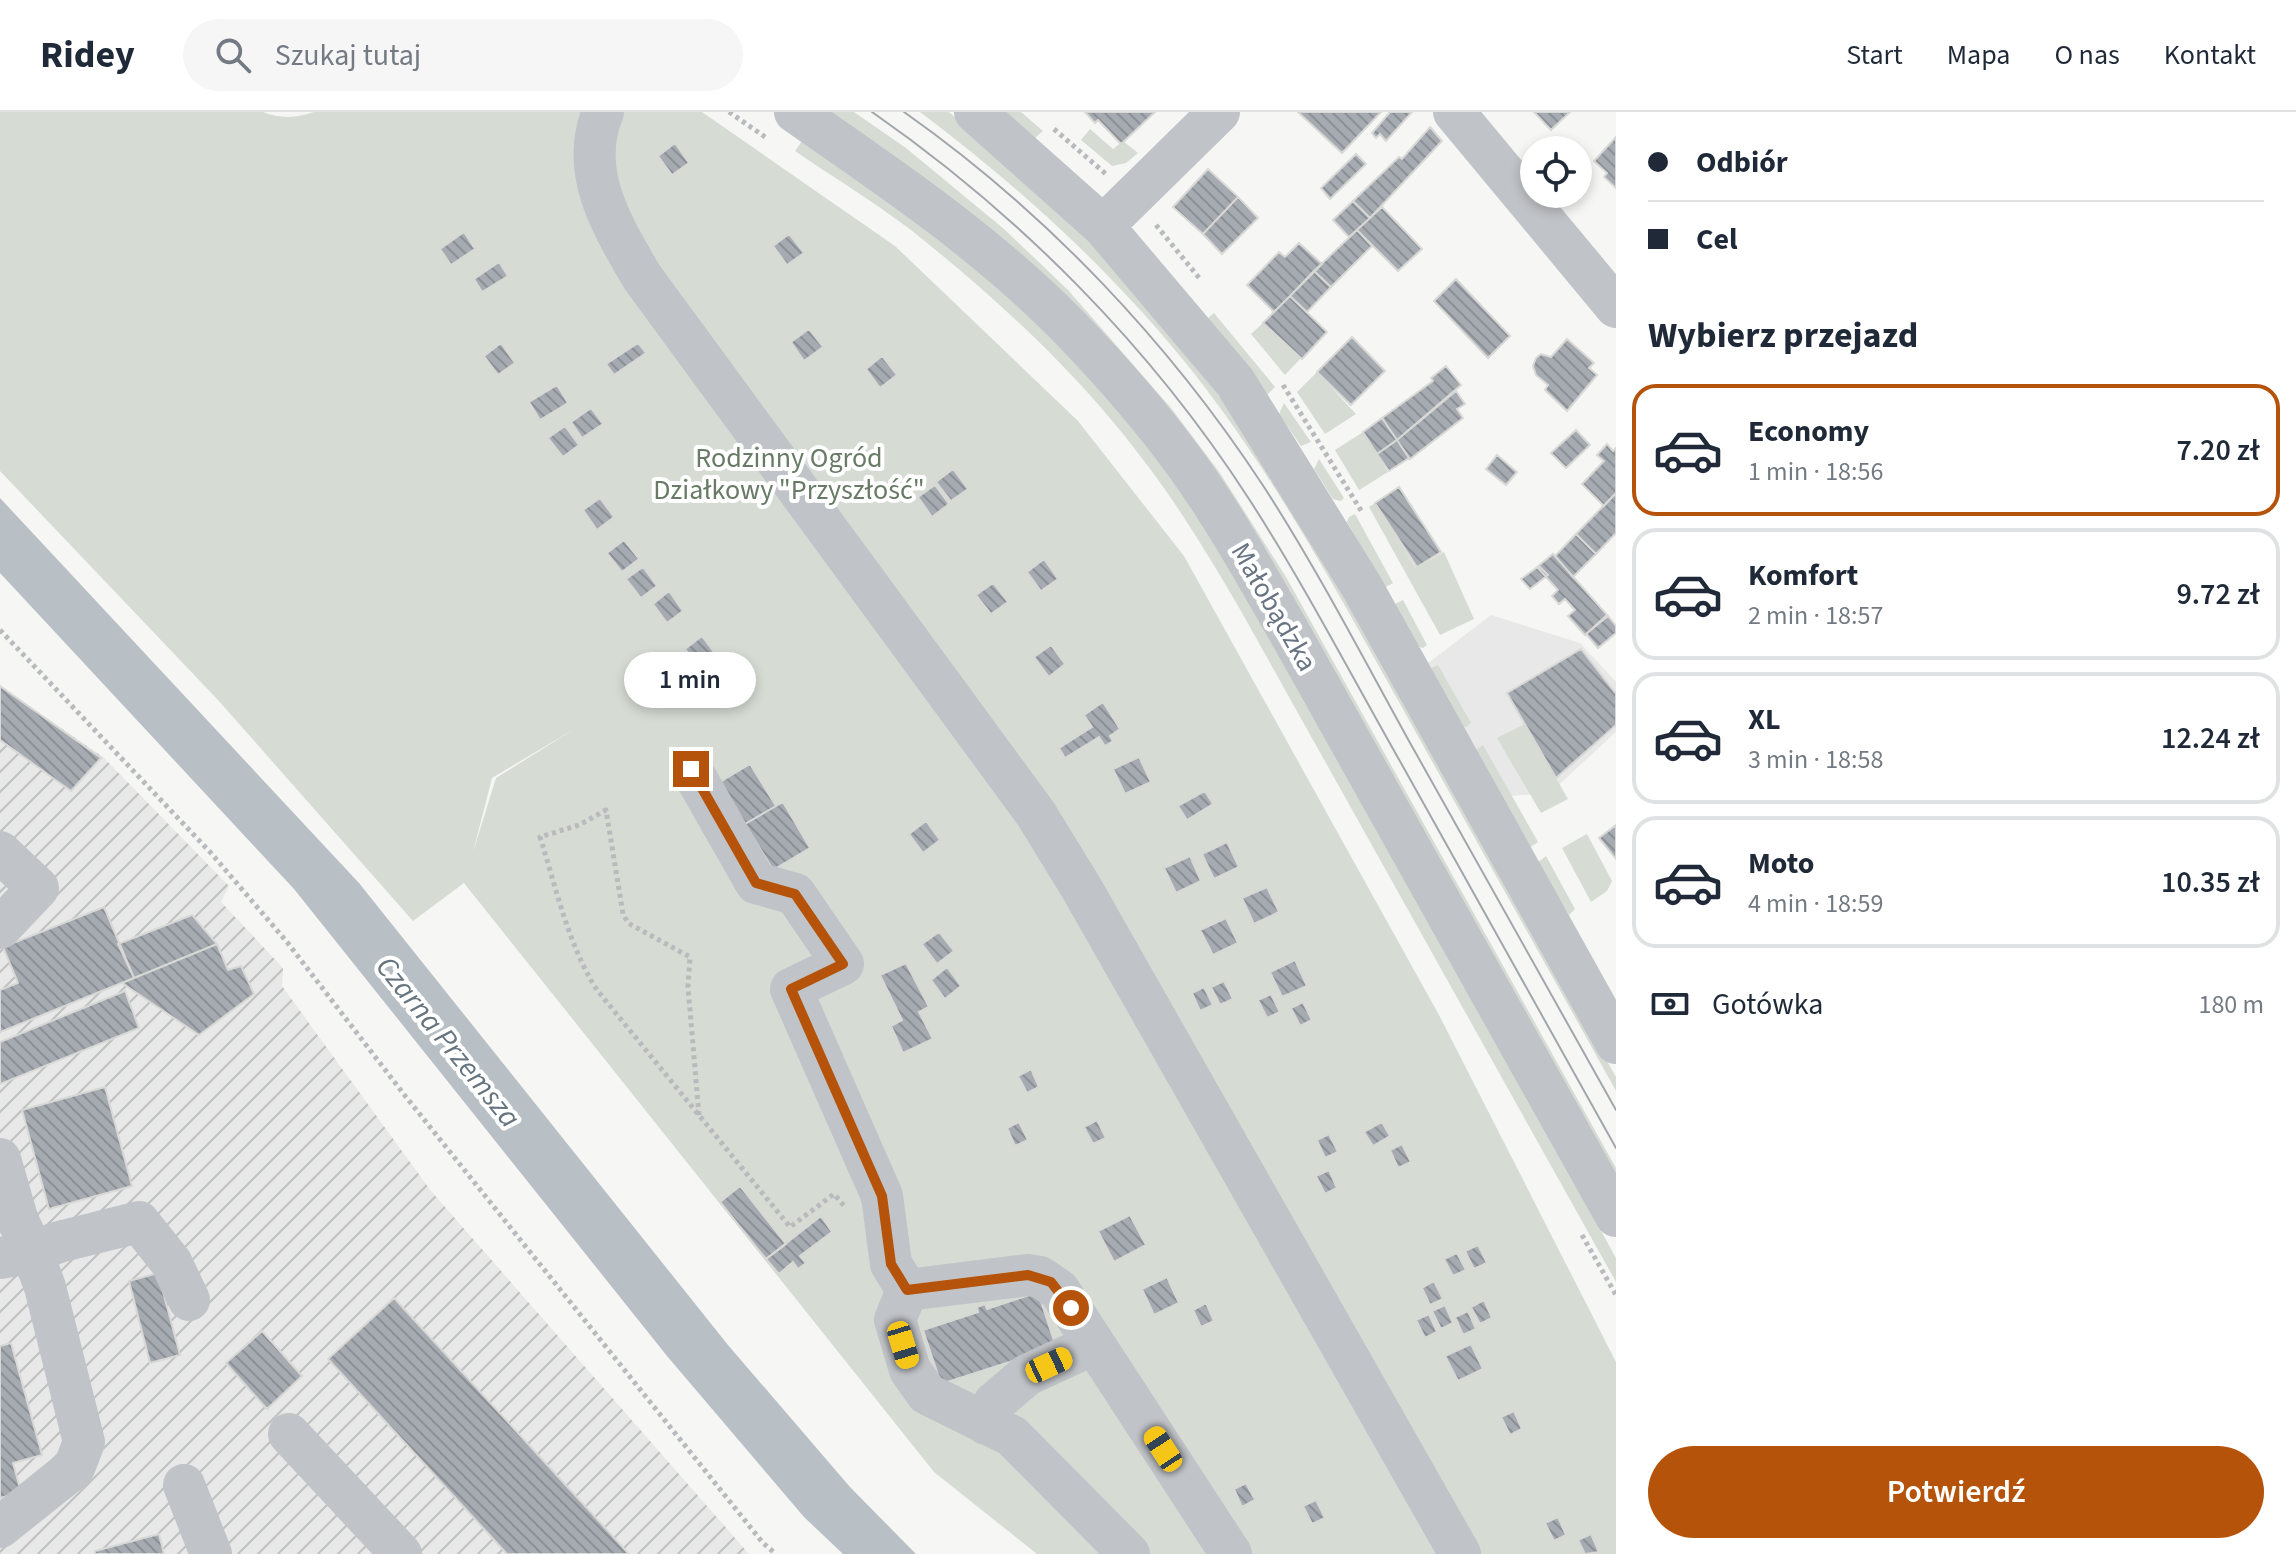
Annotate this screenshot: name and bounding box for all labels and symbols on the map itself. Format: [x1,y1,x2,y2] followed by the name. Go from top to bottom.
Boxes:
[653,438,925,510] park label: Rodzinny Ogród Działkowy "Przyszłość"
[1221,535,1327,679] street label: Małobądzka
[625,653,757,709] callout: 1 min
[673,751,709,787] route end
[365,947,531,1137] water label: Czarna Przemsza
[1053,1290,1089,1326] route start
[885,1319,921,1371] car
[1022,1344,1076,1386] car
[1140,1422,1186,1476] car

